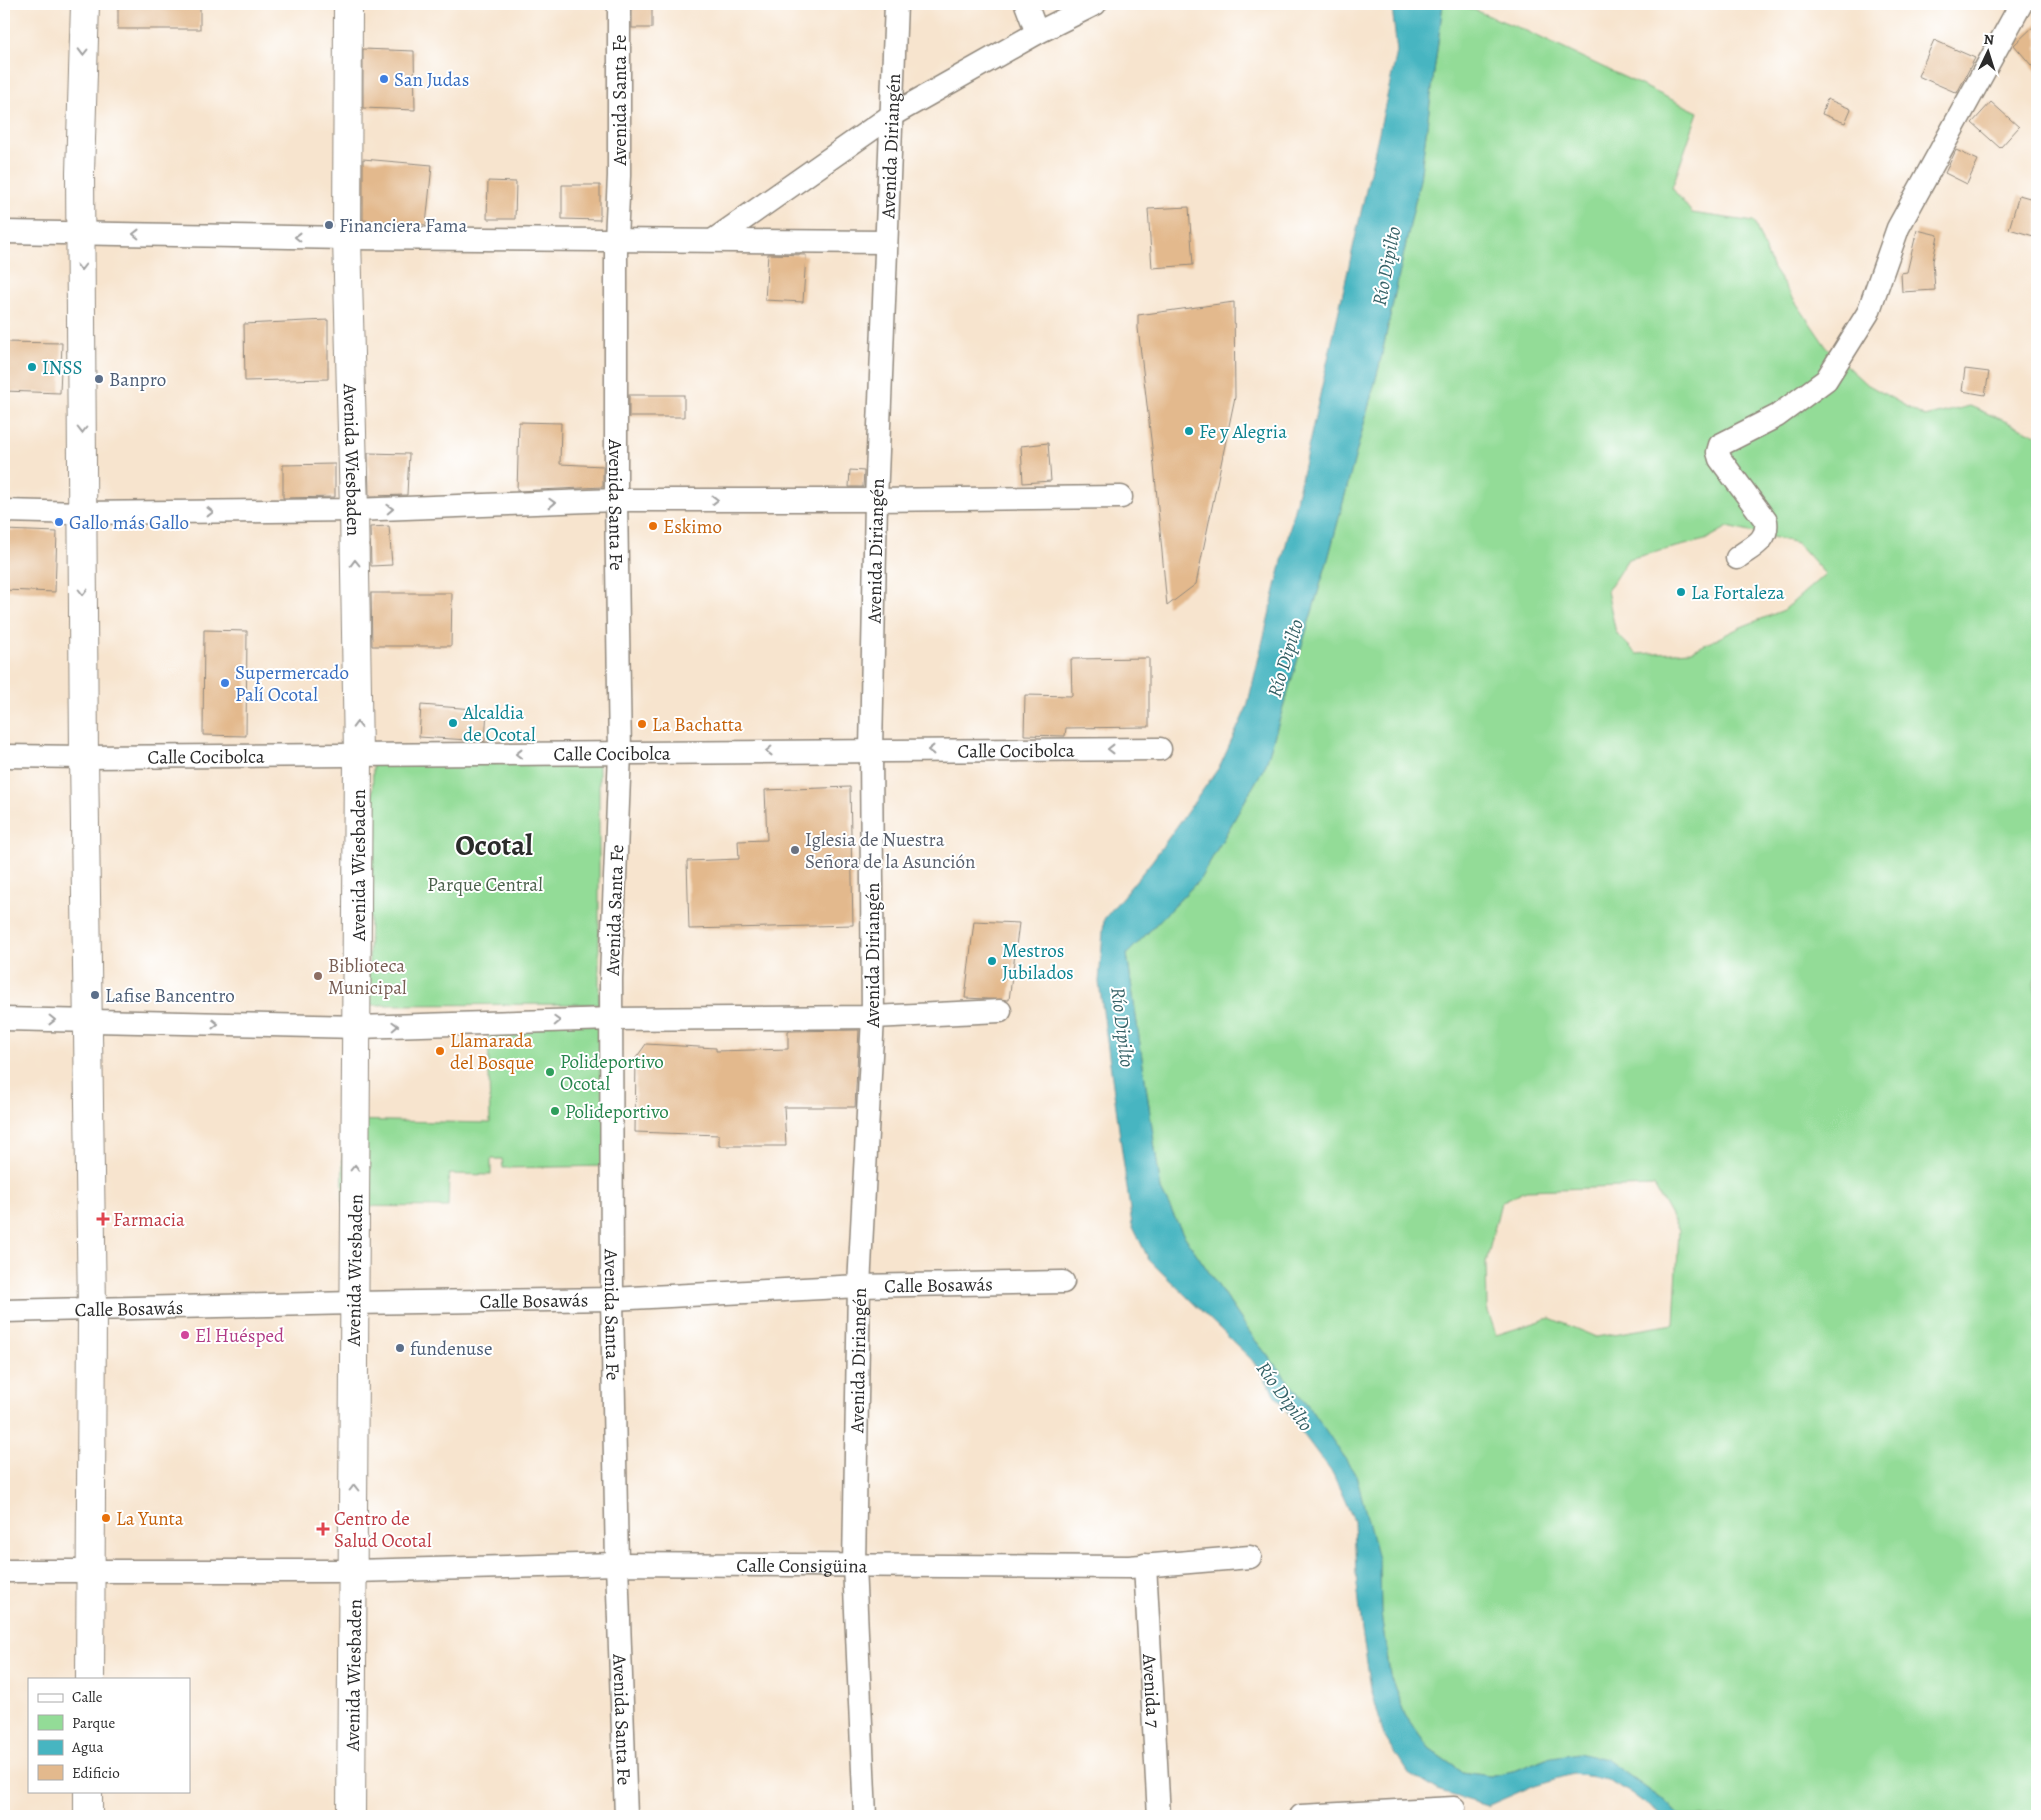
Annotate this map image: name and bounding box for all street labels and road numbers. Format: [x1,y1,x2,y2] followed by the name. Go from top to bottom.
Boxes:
[607,34,633,167] street label: Avenida Santa Fe
[875,73,907,220] street label: Avenida Diriangén
[337,383,366,536] street label: Avenida Wiesbaden
[602,438,629,571] street label: Avenida Santa Fe
[862,478,891,625] street label: Avenida Diriangén
[957,738,1075,765] street label: Calle Cocibolca
[553,741,671,768] street label: Calle Cocibolca
[147,744,265,771] street label: Calle Cocibolca
[346,789,372,942] street label: Avenida Wiesbaden
[600,844,630,977] street label: Avenida Santa Fe
[860,882,886,1029] street label: Avenida Diriangén
[341,1194,369,1347] street label: Avenida Wiesbaden
[598,1248,626,1381] street label: Avenida Santa Fe
[884,1271,993,1300] street label: Calle Bosawás
[479,1287,588,1315] street label: Calle Bosawás
[844,1288,873,1434] street label: Avenida Diriangén
[74,1295,184,1323] street label: Calle Bosawás
[736,1553,868,1579] street label: Calle Consigüina
[340,1599,368,1752] street label: Avenida Wiesbaden
[1136,1652,1166,1729] street label: Avenida 7
[606,1653,637,1786] street label: Avenida Santa Fe

